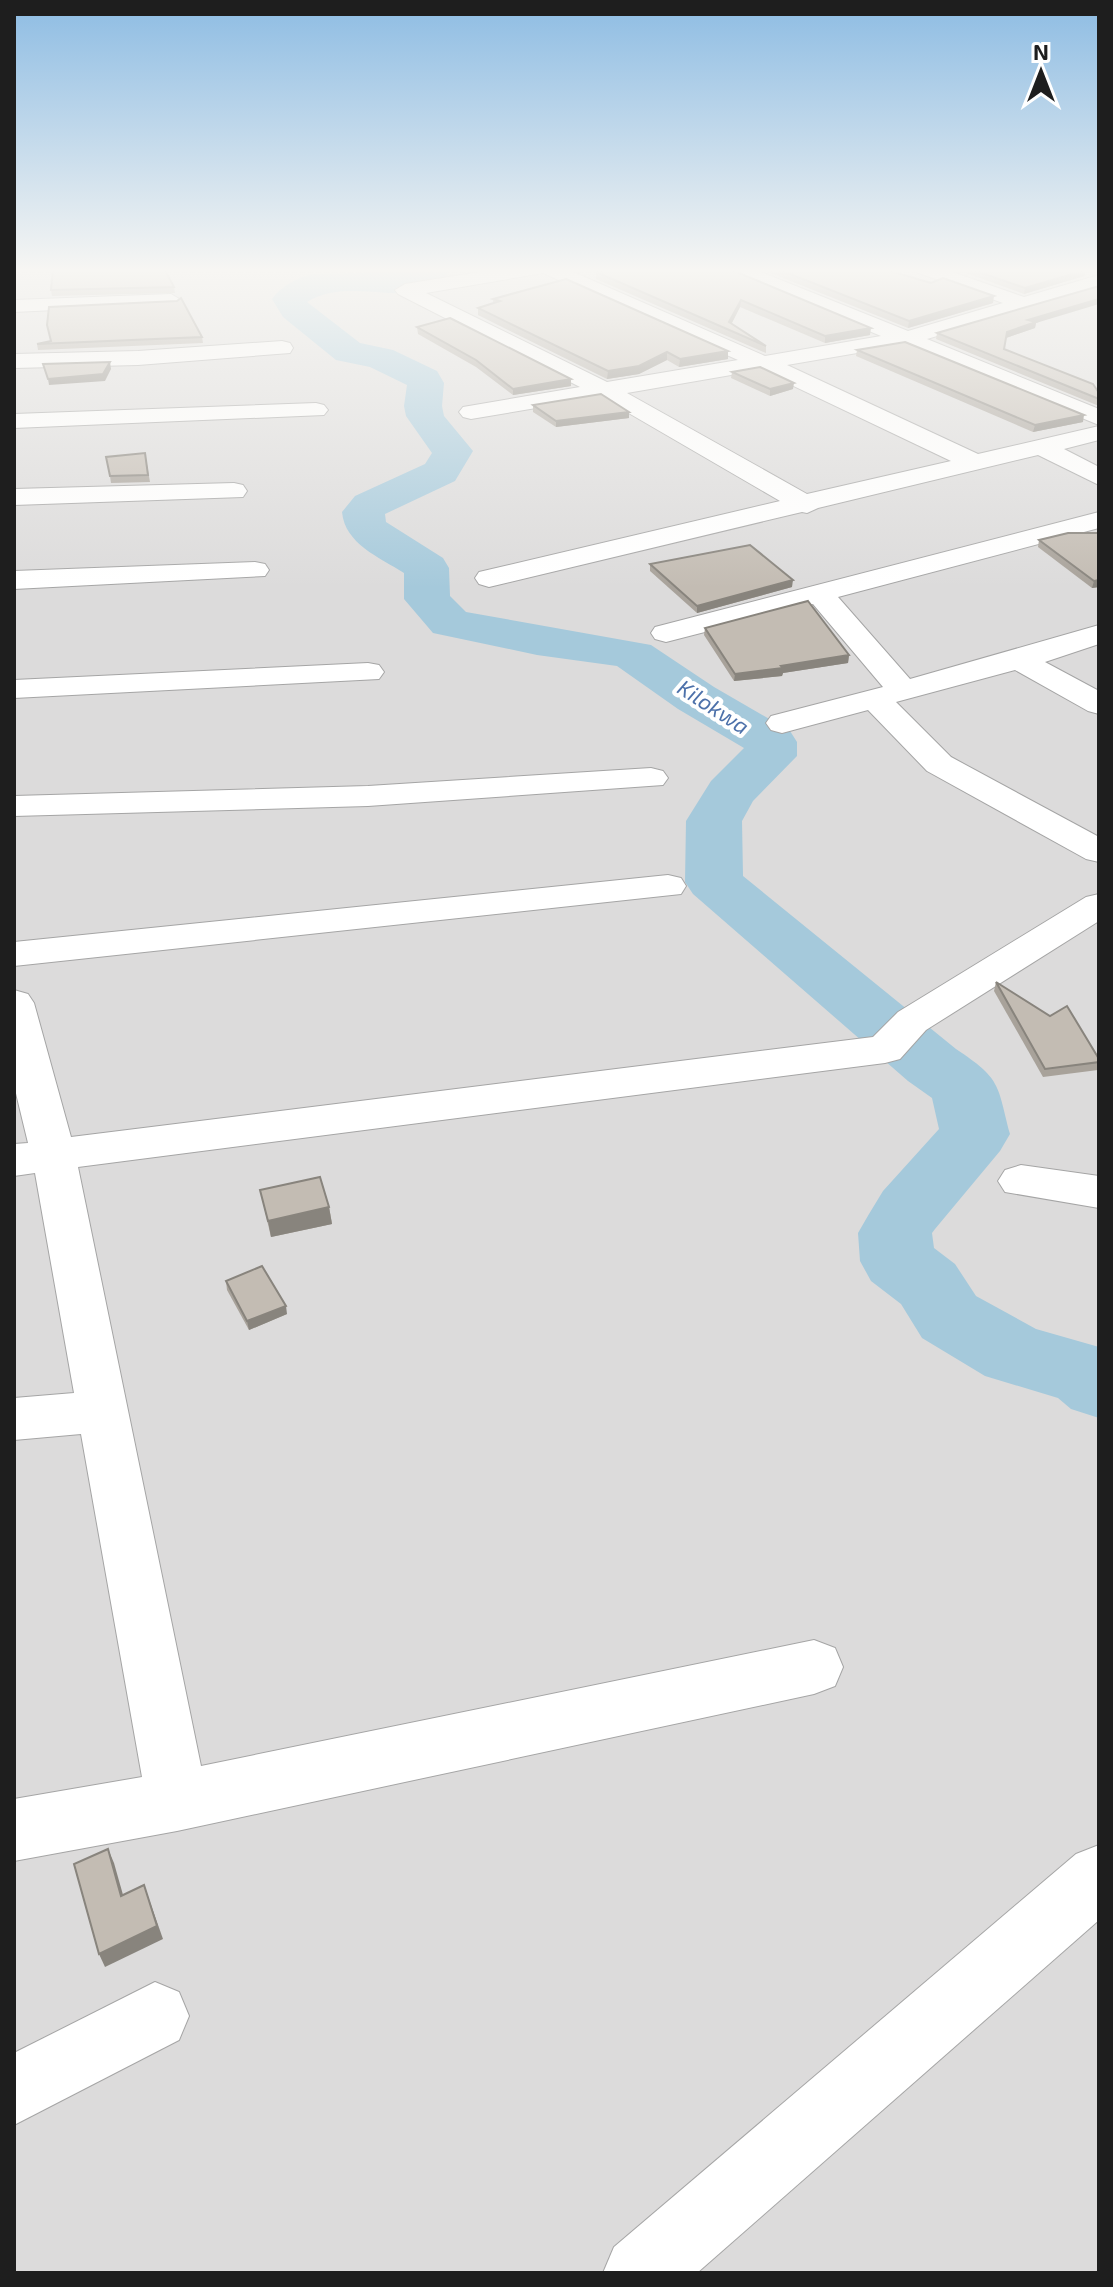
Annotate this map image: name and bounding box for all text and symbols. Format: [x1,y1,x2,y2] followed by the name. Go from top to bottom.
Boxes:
[1001,32,1081,112] north arrow
[1033,38,1049,64] text: N
[673,673,755,739] water label: Kilokwa

